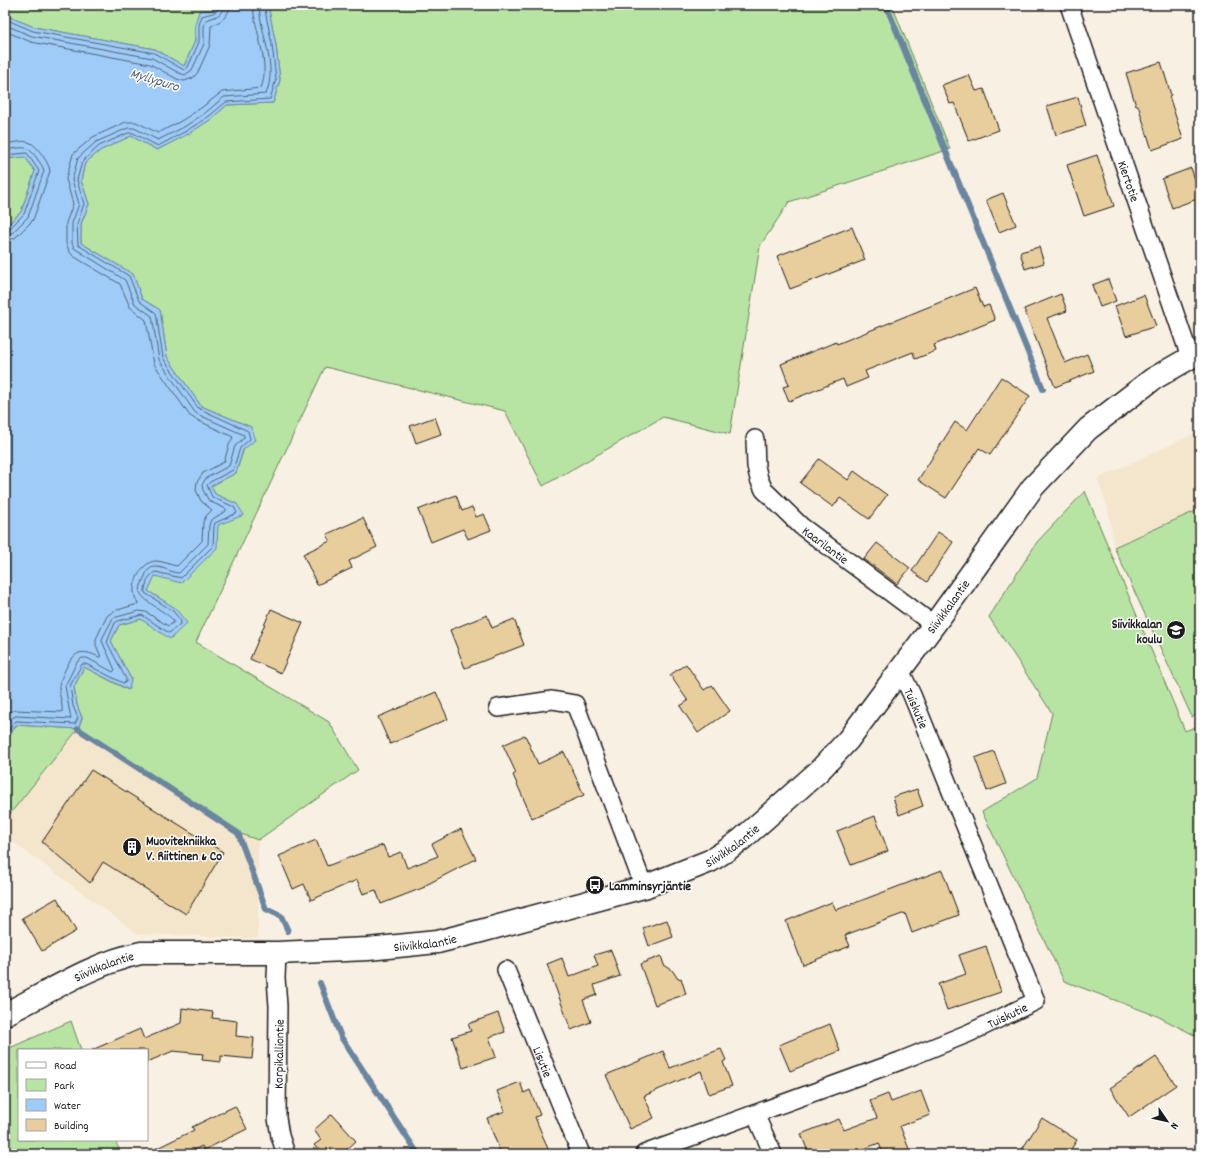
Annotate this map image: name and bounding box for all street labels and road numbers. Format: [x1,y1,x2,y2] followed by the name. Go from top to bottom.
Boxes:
[1111,159,1143,205] street label: Kiertotie
[797,523,852,570] street label: Kaarilantie
[923,576,976,639] street label: Siivikkalantie
[898,686,932,732] street label: Tuiskutie
[703,821,765,874] street label: Siivikkalantie
[393,930,459,958] street label: Siivikkalantie
[71,948,137,988] street label: Siivikkalantie
[985,999,1032,1035] street label: Tuiskutie
[270,1019,291,1089] street label: Korpikalliontie
[526,1044,556,1081] street label: Lisutie

